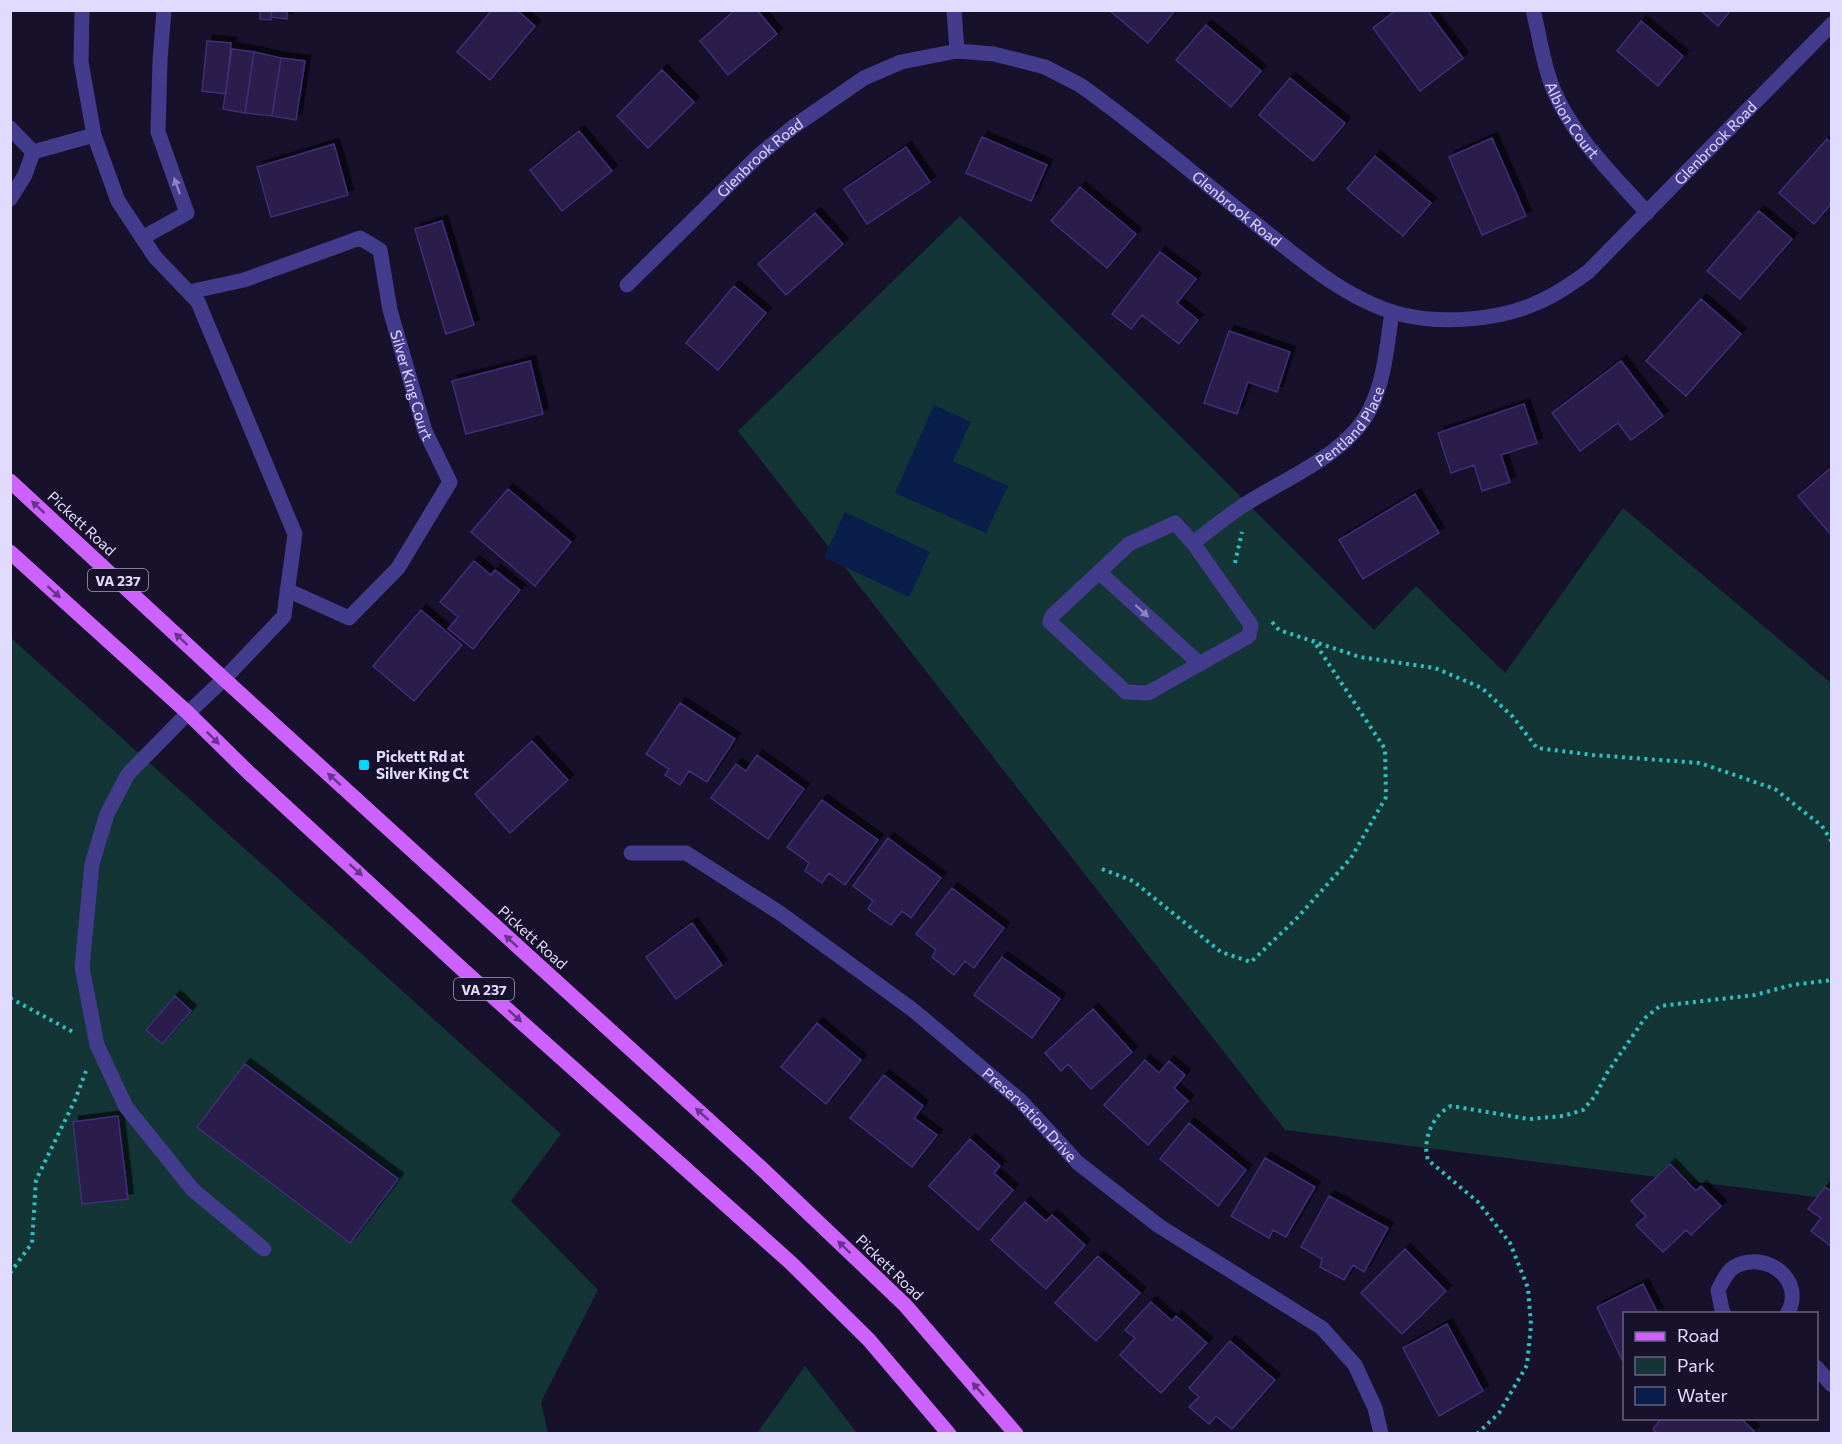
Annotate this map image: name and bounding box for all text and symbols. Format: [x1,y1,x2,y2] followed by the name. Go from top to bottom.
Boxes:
[1542,79,1603,162] street label: Albion Court
[1670,97,1760,188] street label: Glenbrook Road
[713,114,806,201] street label: Glenbrook Road
[1189,167,1285,250] street label: Glenbrook Road
[172,177,182,195] one-way arrow
[387,328,437,443] street label: Silver King Court
[1312,384,1387,470] street label: Pentland Place
[44,487,120,559] street label: Pickett Road
[31,500,46,514] one-way arrow
[88,569,148,591] road number: VA 237
[46,585,61,598] one-way arrow
[1135,604,1150,618] one-way arrow
[175,633,189,647] one-way arrow
[205,730,219,744] one-way arrow
[376,747,469,782] place label: Pickett Rd at Silver King Ct
[357,758,371,772] marker: Pickett Rd at Silver King Ct
[327,773,342,786] one-way arrow
[349,863,363,877] one-way arrow
[495,901,571,973] street label: Pickett Road
[504,935,519,948] one-way arrow
[454,978,514,1000] road number: VA 237
[507,1009,522,1022] one-way arrow
[979,1064,1081,1165] street label: Preservation Drive
[695,1108,710,1121] one-way arrow
[853,1230,927,1304] street label: Pickett Road
[837,1240,852,1254] one-way arrow
[1623,1312,1818,1420] legend
[1677,1324,1719,1346] text: Road
[1677,1354,1715,1376] text: Park
[972,1382,985,1397] one-way arrow
[1677,1384,1728,1406] text: Water

